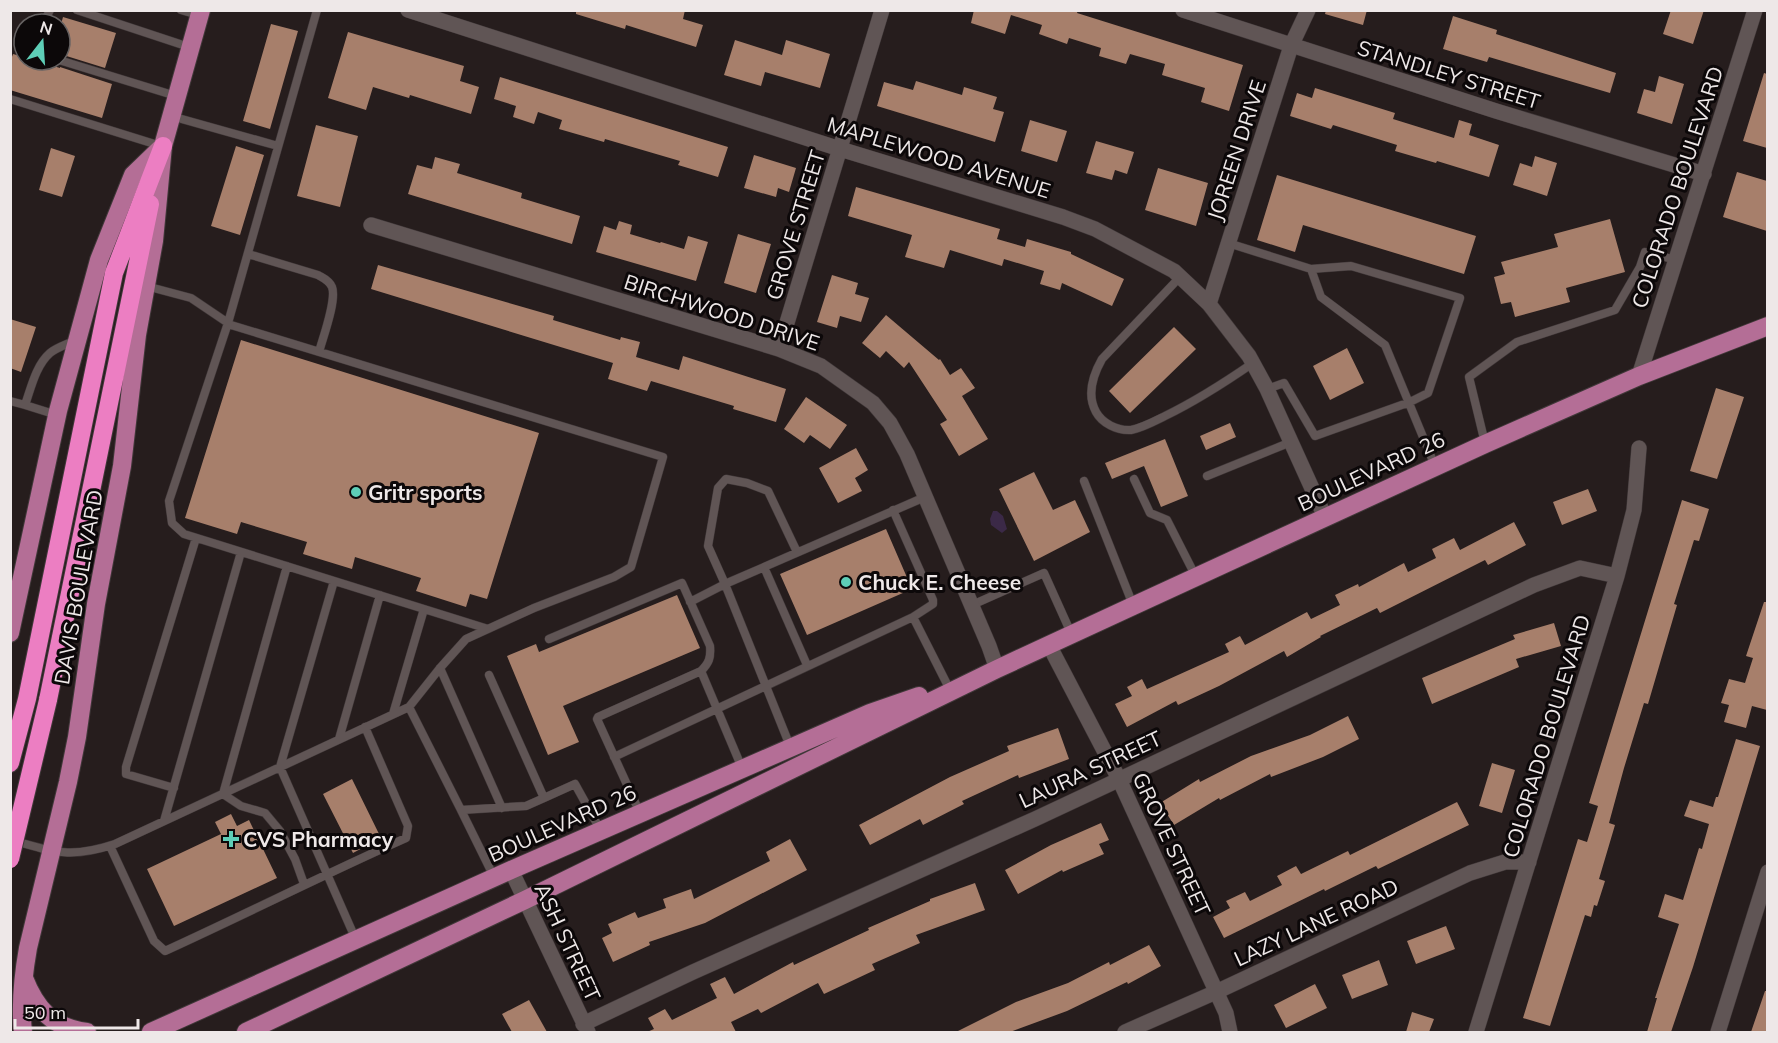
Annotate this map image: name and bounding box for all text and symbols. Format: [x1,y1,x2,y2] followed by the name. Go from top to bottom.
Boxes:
[12,12,72,72] north arrow
[38,16,55,39] text: N
[1355,34,1544,114] street label: STANDLEY STREET
[1626,63,1728,311] street label: COLORADO BOULEVARD
[1201,76,1271,224] street label: JOREEN DRIVE
[824,111,1054,203] street label: MAPLEWOOD AVENUE
[760,147,830,303] street label: GROVE STREET
[621,268,823,356] street label: BIRCHWOOD DRIVE
[1293,426,1449,516] street label: BOULEVARD 26
[368,479,483,505] place label: Gritr sports
[349,485,363,499] marker: Gritr sports
[48,488,108,686] street label: DAVIS BOULEVARD
[858,569,1021,595] place label: Chuck E. Cheese
[839,575,853,589] marker: Chuck E. Cheese
[1497,611,1595,861] street label: COLORADO BOULEVARD
[1015,725,1166,813] street label: LAURA STREET
[1127,768,1217,920] street label: GROVE STREET
[484,779,640,867] street label: BOULEVARD 26
[243,826,394,852] place label: CVS Pharmacy
[224,832,238,846] marker: CVS Pharmacy
[1230,873,1402,971] street label: LAZY LANE ROAD
[529,879,607,1005] street label: ASH STREET
[15,992,138,1030] scale bar
[24,1001,66,1024] text: 50 m

